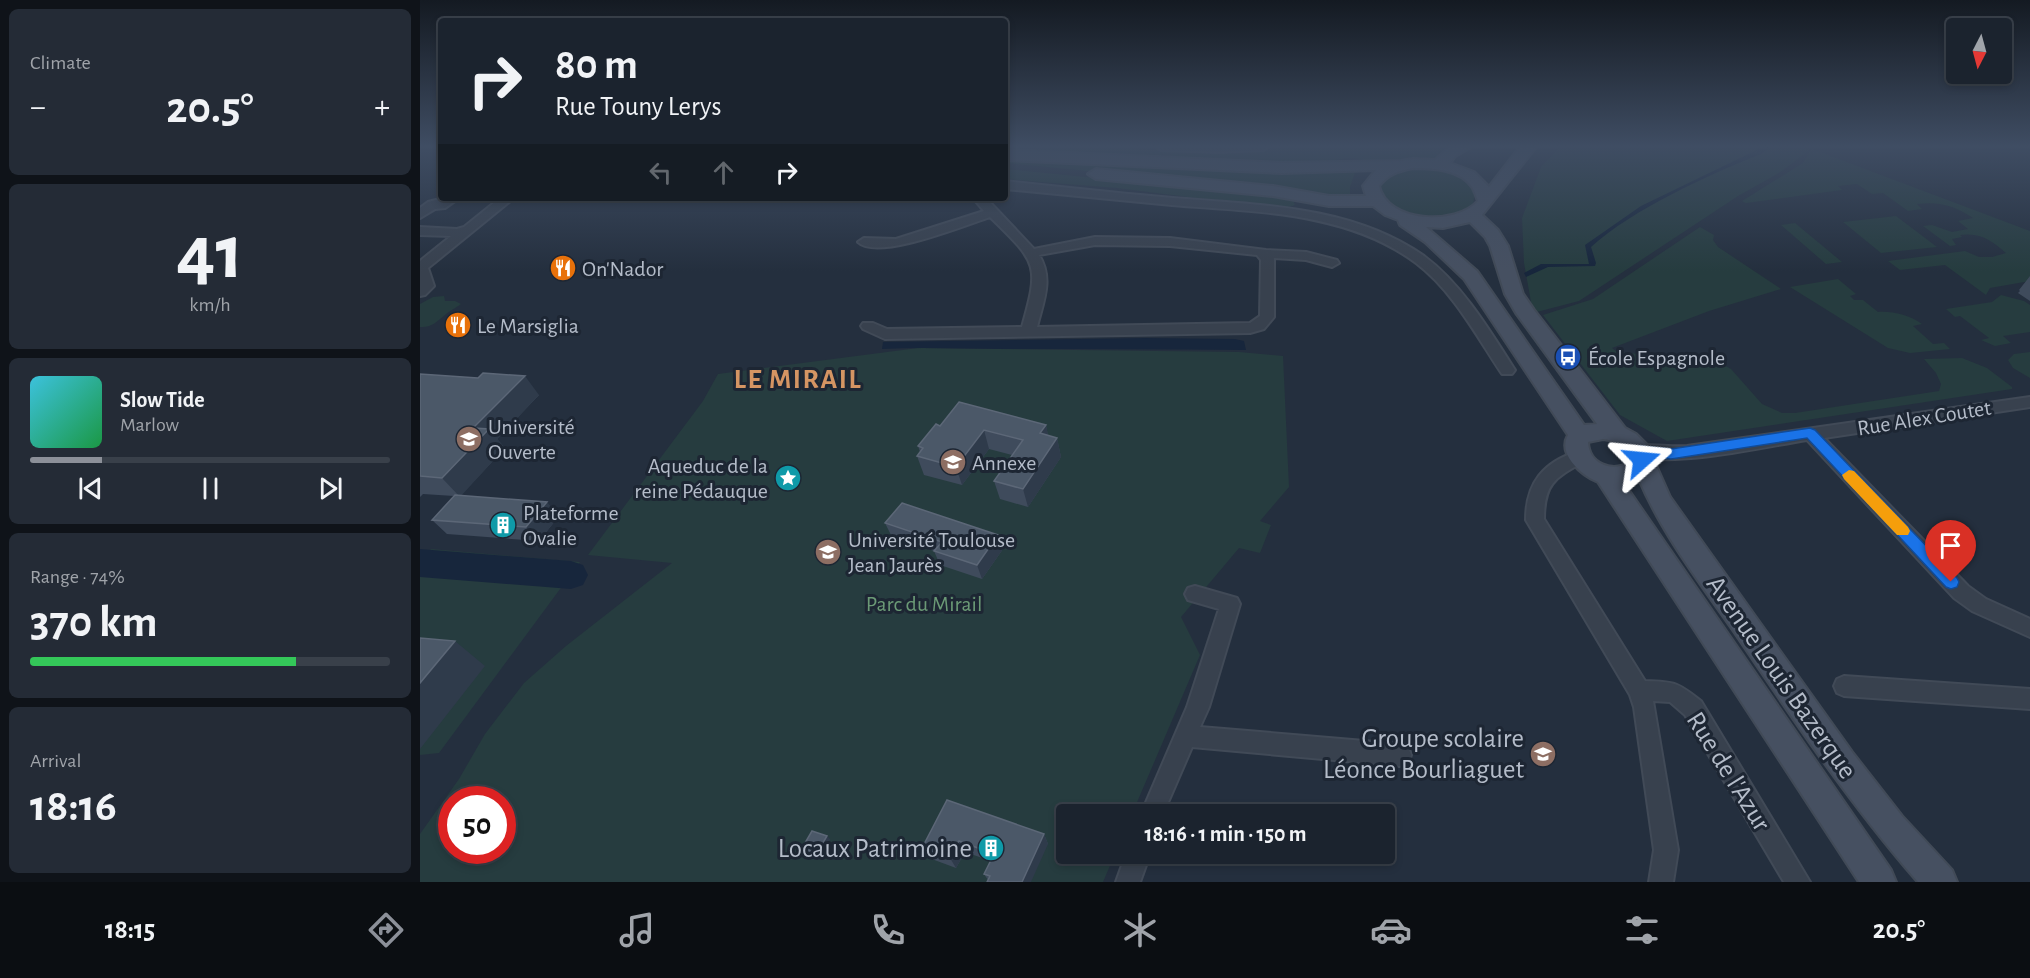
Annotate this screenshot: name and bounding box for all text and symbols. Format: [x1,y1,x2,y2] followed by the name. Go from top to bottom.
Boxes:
[1946,18,2012,84] north arrow
[1946,18,2012,84] map controls
[456,42,534,120] icon: right
[555,44,638,86] text: 80 m
[30,53,91,73] text: Climate
[166,86,254,131] text: 20.5°
[30,91,46,124] text: −
[374,91,390,124] text: +
[555,93,722,120] text: Rue Touny Lerys
[644,156,677,189] icon: left
[707,156,740,189] icon: ahead
[770,156,803,189] icon: right
[176,215,244,293] text: 41
[548,253,578,283] restaurant icon: On'Nador
[582,258,663,280] place label: On'Nador
[189,295,231,315] text: km/h
[443,310,473,340] restaurant icon: Le Marsiglia
[477,315,579,337] place label: Le Marsiglia
[1553,342,1583,372] bus stop icon: École Espagnole
[1588,346,1725,369] place label: École Espagnole
[734,366,862,394] district label: LE MIRAIL
[120,389,205,411] text: Slow Tide
[1856,397,1993,439] street label: Rue Alex Coutet
[120,415,179,435] text: Marlow
[488,416,575,463] place label: Université Ouverte
[454,424,484,454] school or university icon: Université Ouverte
[1610,428,1674,492] position arrow
[938,447,968,477] school or university icon: Annexe
[972,452,1036,474] place label: Annexe
[634,455,768,502] place label: Aqueduc de la reine Pédauque
[773,463,803,493] place icon: Aqueduc de la reine Pédauque
[74,472,107,505] icon: previous
[194,472,227,505] icon: pause
[314,472,347,505] icon: next
[523,502,619,549] place label: Plateforme Ovalie
[488,510,518,540] building icon: Plateforme Ovalie
[1925,520,1976,582] pin
[848,529,1015,576] place label: Université Toulouse Jean Jaurès
[1934,529,1967,562] icon: arrive
[813,537,843,567] school or university icon: Université Toulouse Jean Jaurès
[30,567,125,587] text: Range · 74%
[1701,571,1862,784] street label: Avenue Louis Bazerque
[866,593,982,615] park label: Parc du Mirail
[30,600,158,645] text: 370 km
[1681,707,1776,836] street label: Rue de l'Azur
[1323,725,1524,783] place label: Groupe scolaire Léonce Bourliaguet
[1528,739,1558,769] school or university icon: Groupe scolaire Léonce Bourliaguet
[30,751,81,771] text: Arrival
[30,784,117,829] text: 18:16
[438,786,516,864] speed limit sign: 50
[1144,823,1307,845] text: 18:16 · 1 min · 150 m
[976,833,1006,863] building icon: Locaux Patrimoine
[778,835,972,862] place label: Locaux Patrimoine
[365,909,407,951] icon: directions
[616,909,658,951] icon: music
[867,909,909,951] icon: phone
[1119,909,1161,951] icon: climate
[1370,909,1412,951] icon: car
[1621,909,1663,951] icon: filters
[105,916,155,943] text: 18:15
[1873,916,1925,943] text: 20.5°

